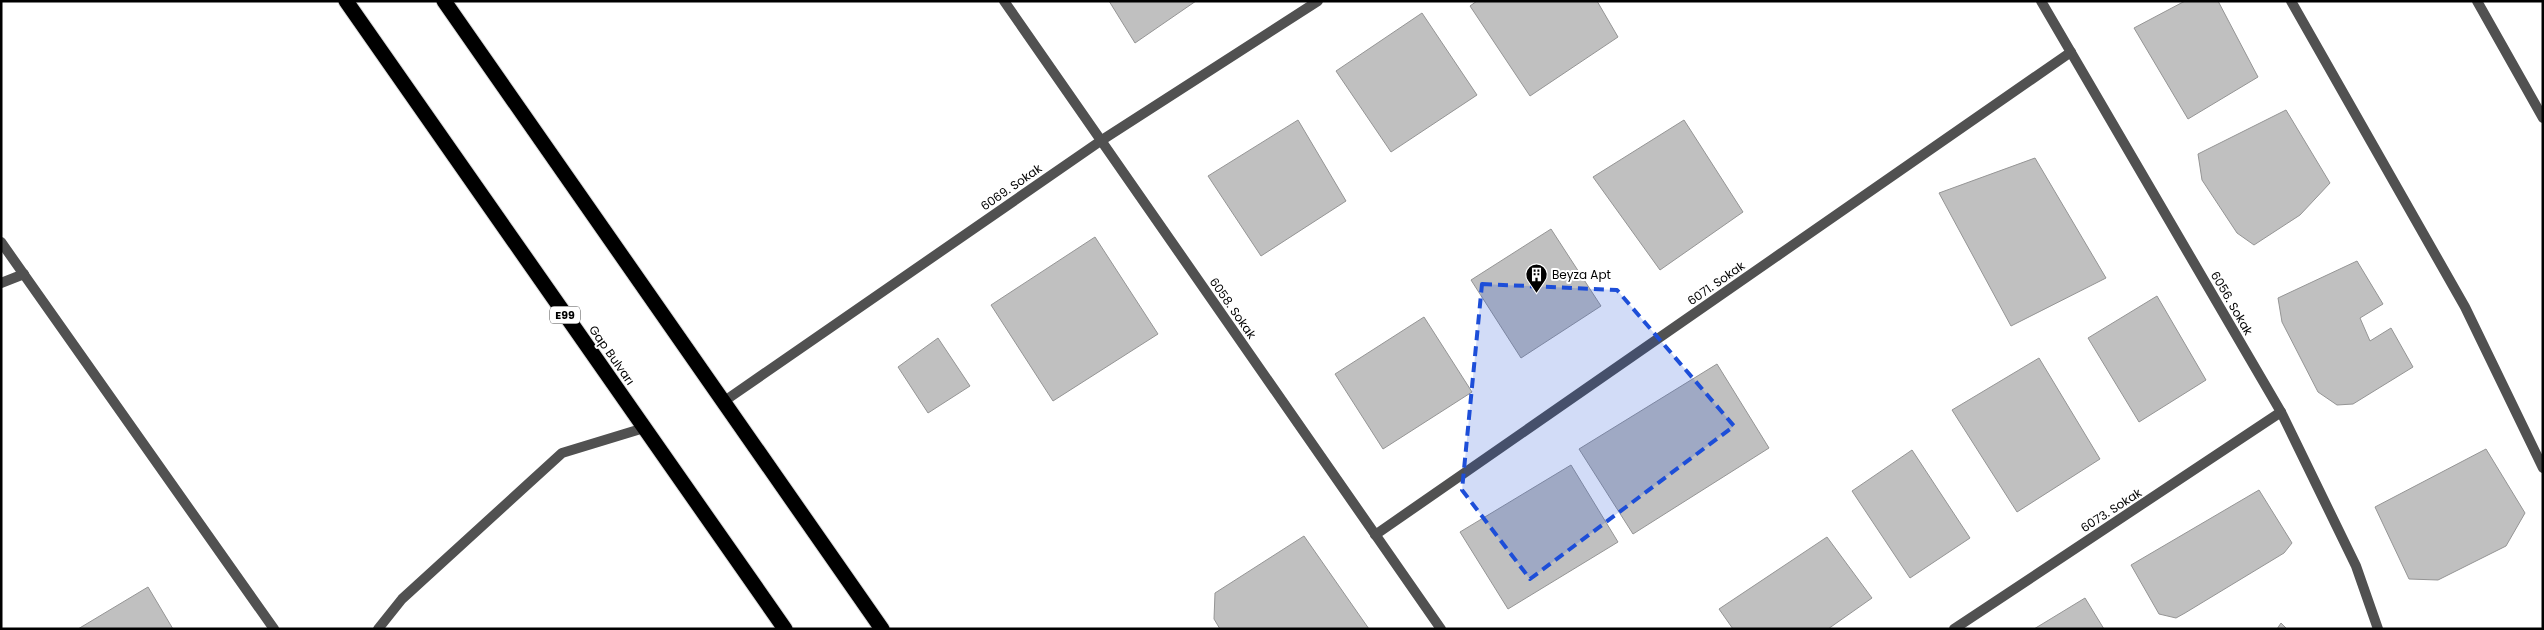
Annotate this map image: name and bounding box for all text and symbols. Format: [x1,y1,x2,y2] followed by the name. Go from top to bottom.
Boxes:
[977,159,1046,214] street label: 6069. Sokak
[1684,257,1749,309] street label: 6071. Sokak
[1524,262,1548,293] building icon: Beyza Apt
[1552,266,1611,283] place label: Beyza Apt
[2207,268,2258,339] street label: 6056. Sokak
[1206,274,1261,343] street label: 6058. Sokak
[550,306,580,324] road number: E99
[585,322,639,388] street label: Gap Bulvarı
[2077,483,2146,536] street label: 6073. Sokak

